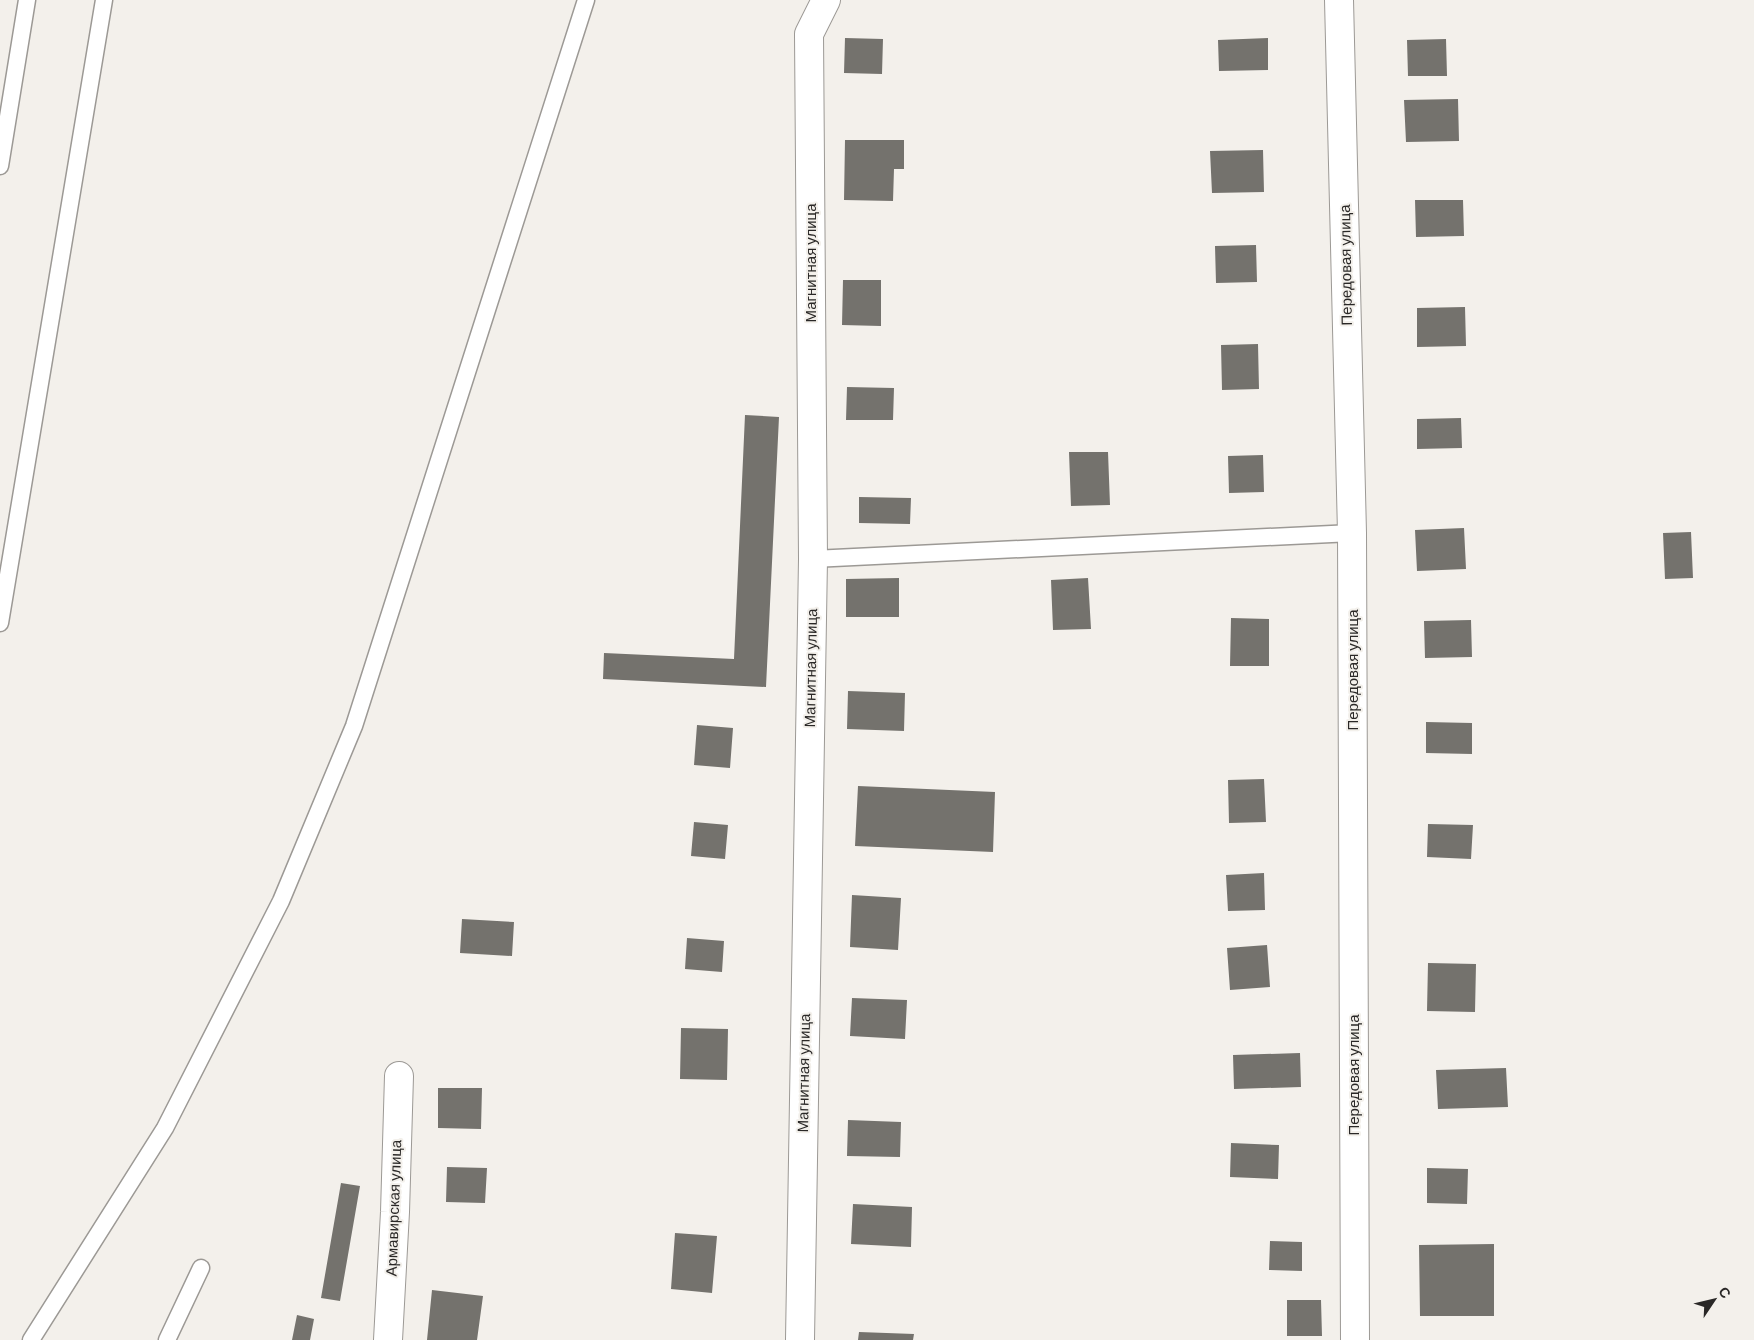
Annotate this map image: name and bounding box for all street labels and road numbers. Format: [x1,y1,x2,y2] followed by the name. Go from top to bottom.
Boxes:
[801,203,819,323] street label: Магнитная улица
[1335,204,1355,326] street label: Передовая улица
[800,608,820,728] street label: Магнитная улица
[1343,609,1361,731] street label: Передовая улица
[793,1013,813,1133] street label: Магнитная улица
[1344,1014,1362,1136] street label: Передовая улица
[382,1139,404,1277] street label: Армавирская улица

